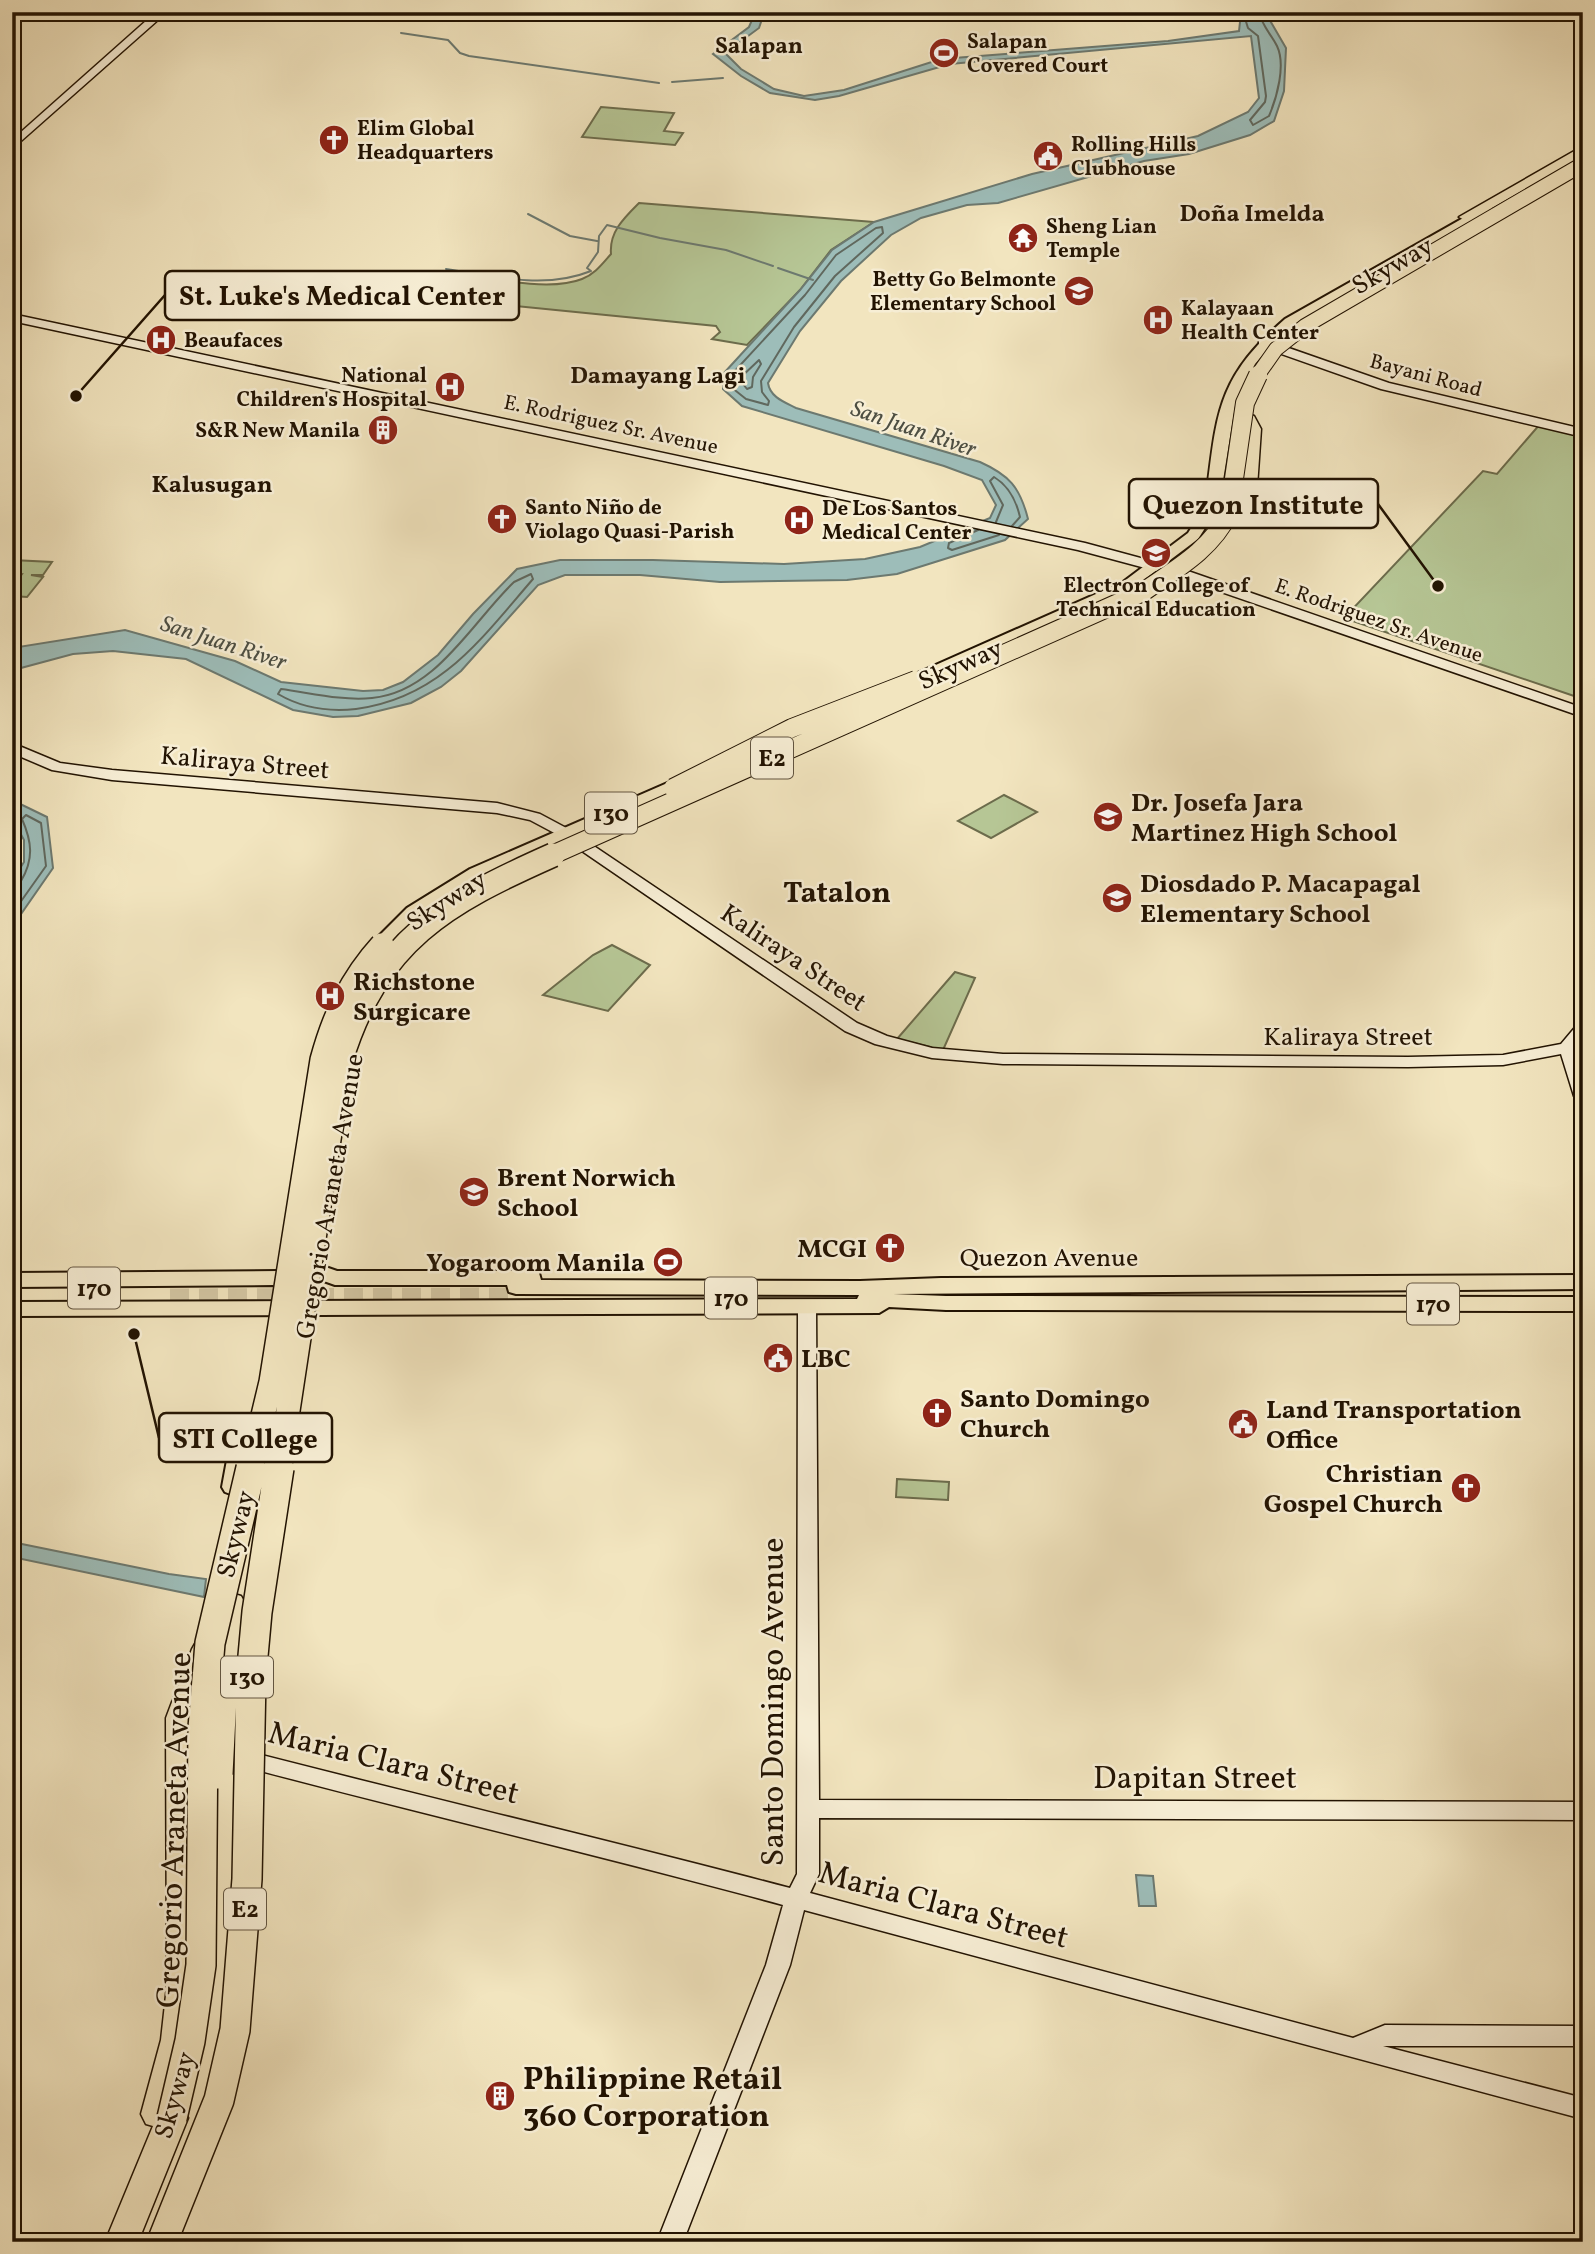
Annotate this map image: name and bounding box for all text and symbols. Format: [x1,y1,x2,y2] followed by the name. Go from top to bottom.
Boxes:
[967,28,1108,81] place label: Salapan Covered Court
[715,31,803,63] district label: Salapan
[927,36,961,70] sports icon: Salapan Covered Court
[357,115,493,168] place label: Elim Global Headquarters
[317,123,351,157] church icon: Elim Global Headquarters
[1071,131,1196,184] place label: Rolling Hills Clubhouse
[1031,139,1065,173] public building icon: Rolling Hills Clubhouse
[1179,198,1325,232] district label: Doña Imelda
[1046,213,1157,266] place label: Sheng Lian Temple
[1006,221,1040,255] temple icon: Sheng Lian Temple
[1345,229,1441,305] street label: Skyway
[870,266,1056,319] place label: Betty Go Belmonte Elementary School
[165,271,519,320] callout: St. Luke's Medical Center
[1062,274,1096,308] school or university icon: Betty Go Belmonte Elementary School
[179,278,505,317] text: St. Luke's Medical Center
[1181,295,1319,348] place label: Kalayaan Health Center
[1141,303,1175,337] hospital icon: Kalayaan Health Center
[144,323,178,357] hospital icon: Beaufaces
[184,327,283,356] place label: Beaufaces
[1366,348,1485,405] street label: Bayani Road
[570,360,746,394] district label: Damayang Lagi
[236,362,427,415] place label: National Children's Hospital
[433,370,467,404] hospital icon: National Children's Hospital
[501,389,721,462] street label: E. Rodriguez Sr. Avenue
[846,393,981,466] water label: San Juan River
[366,413,400,447] building icon: S&R New Manila
[195,417,360,446] place label: S&R New Manila
[151,469,273,503] district label: Kalusugan
[1129,479,1378,528] callout: Quezon Institute
[1142,487,1364,526] text: Quezon Institute
[525,494,735,547] place label: Santo Niño de Violago Quasi-Parish
[822,495,972,548] place label: De Los Santos Medical Center
[485,502,519,536] church icon: Santo Niño de Violago Quasi-Parish
[782,503,816,537] hospital icon: De Los Santos Medical Center
[1139,536,1173,570] school or university icon: Electron College of Technical Education
[1056,572,1256,625] place label: Electron College of Technical Education
[1270,572,1487,671] street label: E. Rodriguez Sr. Avenue
[156,608,291,679] water label: San Juan River
[913,631,1009,700] street label: Skyway
[751,738,793,778] road number: E2
[159,739,331,789] street label: Kaliraya Street
[1131,786,1397,852] place label: Dr. Josefa Jara Martinez High School
[585,792,637,834] road number: 130
[1091,800,1125,834] school or university icon: Dr. Josefa Jara Martinez High School
[400,862,494,941] street label: Skyway
[1140,867,1421,933] place label: Diosdado P. Macapagal Elementary School
[783,873,891,915] district label: Tatalon
[1100,881,1134,915] school or university icon: Diosdado P. Macapagal Elementary School
[713,896,873,1021] street label: Kaliraya Street
[353,965,475,1031] place label: Richstone Surgicare
[313,979,347,1013] hospital icon: Richstone Surgicare
[1263,1020,1433,1056] street label: Kaliraya Street
[288,1051,374,1342] street label: Gregorio Araneta Avenue
[497,1161,676,1227] place label: Brent Norwich School
[457,1175,491,1209] school or university icon: Brent Norwich School
[873,1231,907,1265] church icon: MCGI
[797,1232,867,1268] place label: MCGI
[960,1241,1138,1277] street label: Quezon Avenue
[651,1245,685,1279] sports icon: Yogaroom Manila
[426,1246,645,1282] place label: Yogaroom Manila
[68,1268,120,1308] road number: 170
[705,1278,757,1318] road number: 170
[1407,1284,1459,1324] road number: 170
[761,1341,795,1375] public building icon: LBC
[801,1342,851,1378] place label: LBC
[960,1382,1150,1448] place label: Santo Domingo Church
[1266,1393,1522,1459] place label: Land Transportation Office
[920,1396,954,1430] church icon: Santo Domingo Church
[1226,1407,1260,1441] public building icon: Land Transportation Office
[159,1413,332,1462] callout: STI College
[172,1421,318,1460] text: STI College
[1264,1457,1443,1523] place label: Christian Gospel Church
[1449,1471,1483,1505] church icon: Christian Gospel Church
[209,1487,265,1582] street label: Skyway
[753,1538,797,1866] street label: Santo Domingo Avenue
[148,1651,204,2009] street label: Gregorio Araneta Avenue
[221,1657,273,1698] road number: 130
[263,1712,523,1817] street label: Maria Clara Street
[1093,1758,1297,1802] street label: Dapitan Street
[813,1852,1073,1961] street label: Maria Clara Street
[224,1888,266,1930] road number: E2
[146,2048,205,2143] street label: Skyway
[523,2059,782,2140] place label: Philippine Retail 360 Corporation
[483,2079,517,2113] building icon: Philippine Retail 360 Corporation

